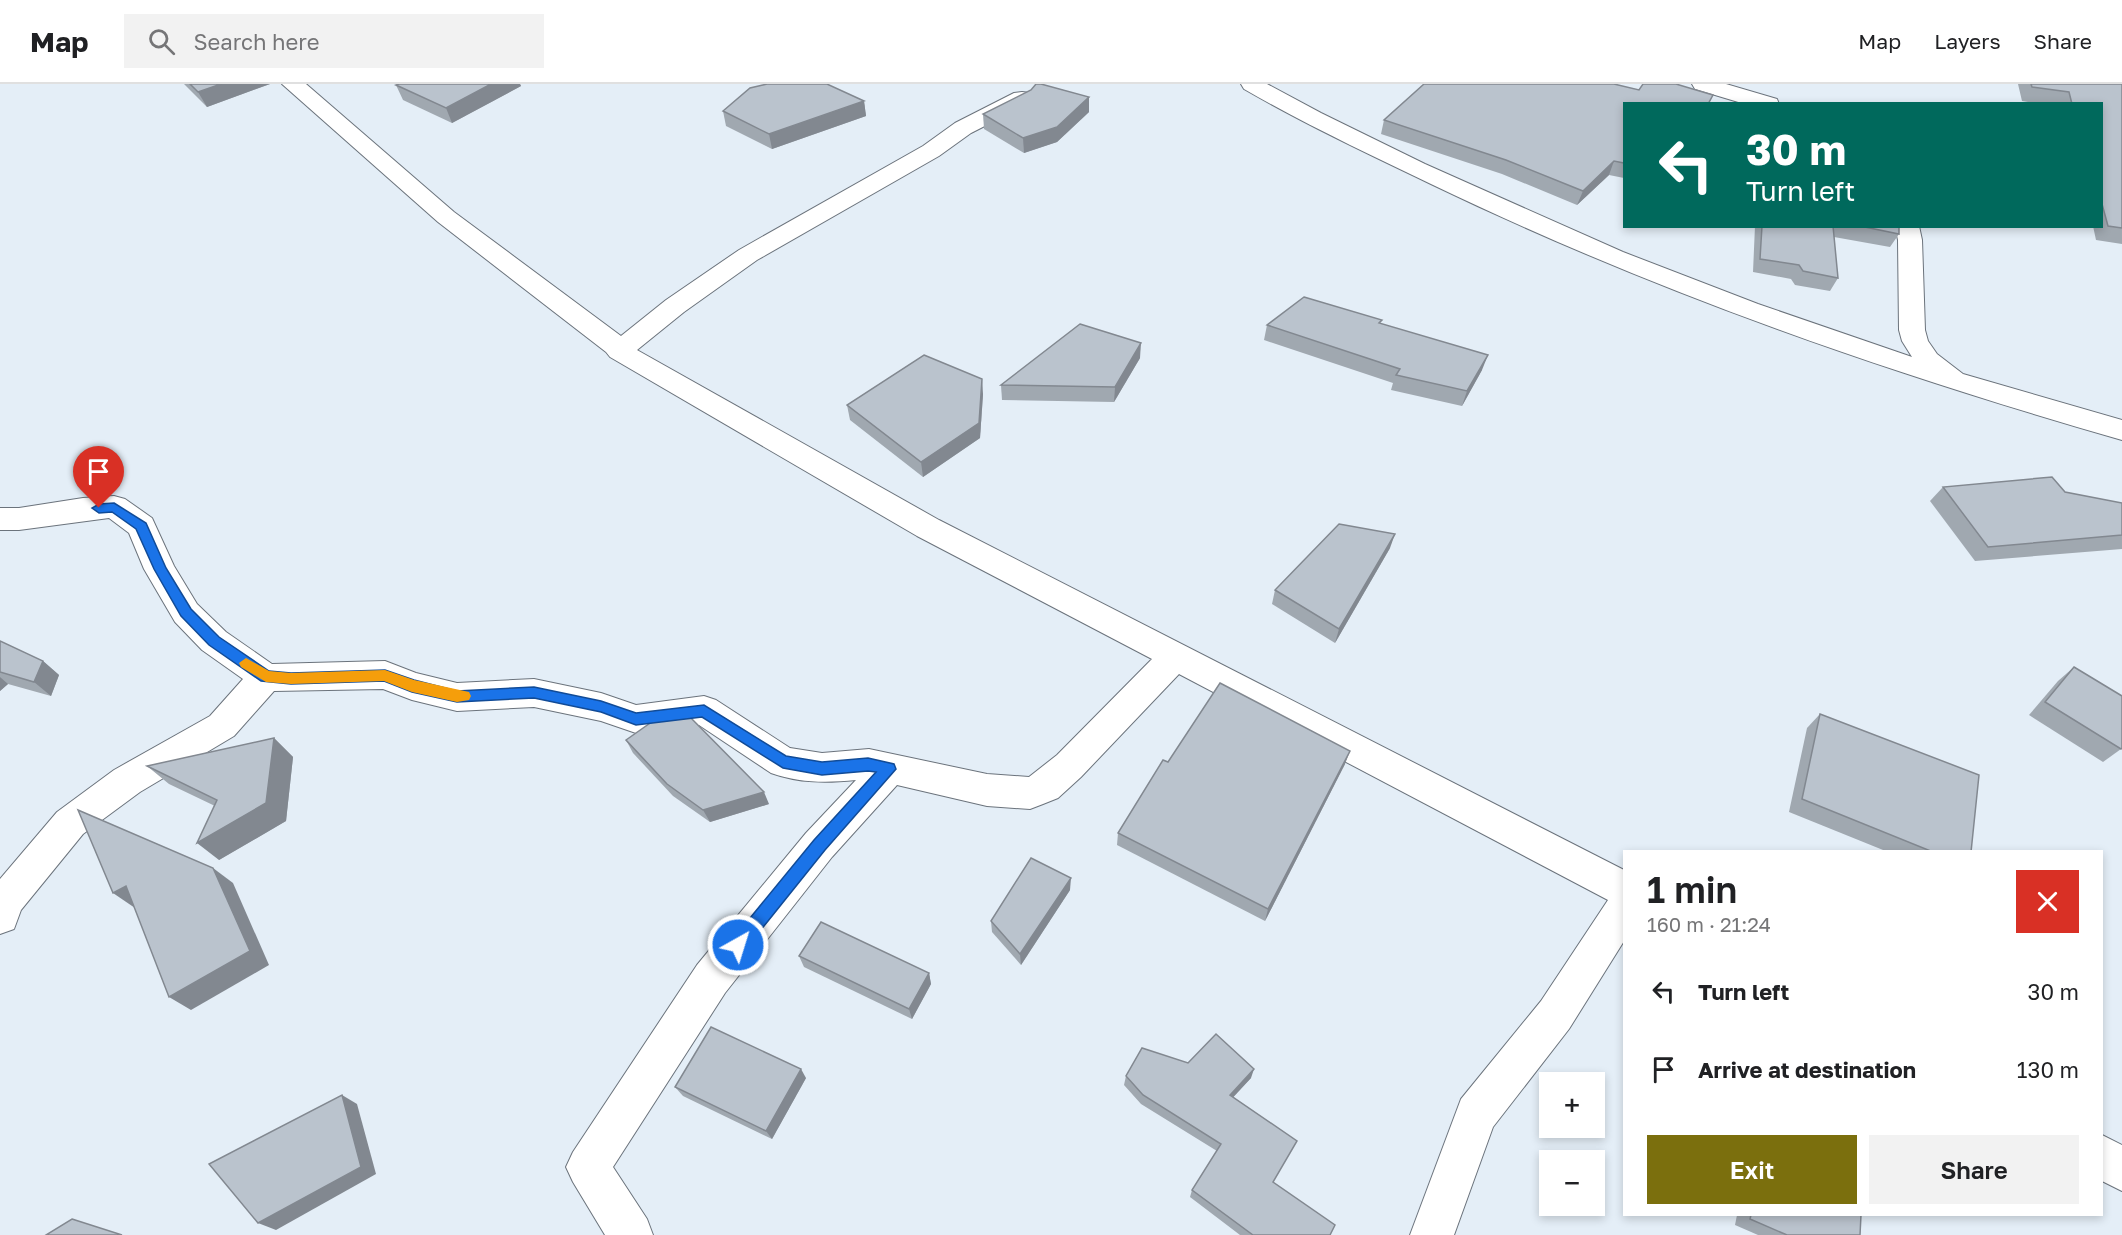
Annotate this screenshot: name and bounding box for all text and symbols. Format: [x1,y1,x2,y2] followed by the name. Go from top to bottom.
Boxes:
[124,14,544,68] search box
[30,25,88,58] text: Map
[145,25,178,58] icon: search
[193,28,319,55] text: Search here
[1858,28,1901,54] text: Map
[1934,28,2001,54] text: Layers
[2034,28,2092,54] text: Share
[1746,124,1846,174] text: 30 m
[1647,126,1725,204] icon: left
[1746,175,1855,207] text: Turn left
[73,446,124,508] pin
[82,455,115,488] icon: arrive
[1647,868,1737,911] text: 1 min
[2016,870,2079,933] button: close
[1647,912,1771,936] text: 160 m · 21:24
[706,913,770,977] position arrow
[1647,975,1680,1008] icon: left
[1698,978,1789,1005] text: Turn left
[2028,978,2079,1005] text: 30 m
[1647,1053,1680,1086] icon: arrive
[1698,1056,1916,1083] text: Arrive at destination
[2017,1056,2079,1083] text: 130 m
[1539,1072,1605,1216] map controls
[1539,1072,1605,1138] button: +
[1647,1135,1857,1204] button: Exit
[1869,1135,2079,1204] button: Share
[1539,1150,1605,1216] button: −

